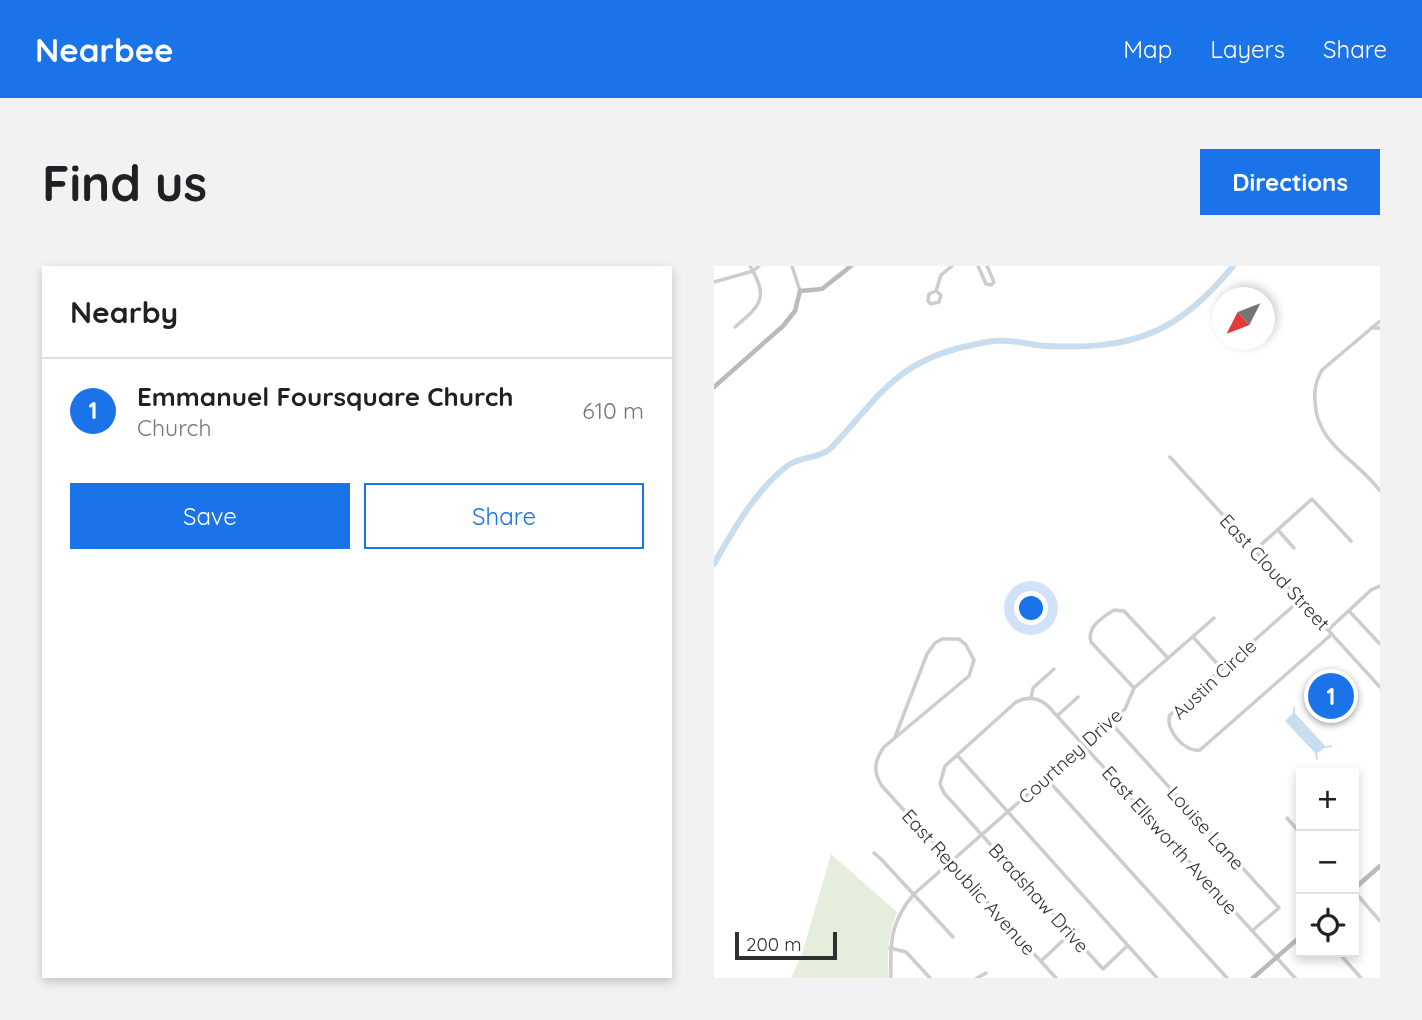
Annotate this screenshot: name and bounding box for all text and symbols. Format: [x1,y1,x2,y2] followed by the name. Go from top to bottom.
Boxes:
[35,29,174,70] text: Nearbee
[1123,34,1172,64] text: Map
[1210,34,1285,64] text: Layers
[1323,34,1387,64] text: Share
[1200,149,1380,215] button: Directions
[42,152,207,213] text: Find us
[1212,287,1275,350] north arrow
[70,293,178,331] text: Nearby
[137,380,514,413] text: Emmanuel Foursquare Church
[89,396,97,425] text: 1
[582,396,644,425] text: 610 m
[137,413,212,442] text: Church
[70,483,350,549] button: Save
[364,483,644,549] button: Share
[1215,509,1335,635] street label: East Cloud Street
[1014,591,1048,625] your location
[1167,634,1261,724] street label: Austin Circle
[1308,670,1354,722] pin: 1
[1013,703,1127,809] street label: Courtney Drive
[1097,761,1243,919] street label: East Ellsworth Avenue
[1296,768,1359,957] map controls
[1296,768,1359,831] button: +
[1162,781,1250,875] street label: Louise Lane
[897,804,1041,960] street label: East Republic Avenue
[1296,831,1359,894] button: −
[984,838,1094,958] street label: Bradshaw Drive
[1296,894,1359,957] button: locate
[735,929,836,961] scale bar
[746,932,802,956] text: 200 m

